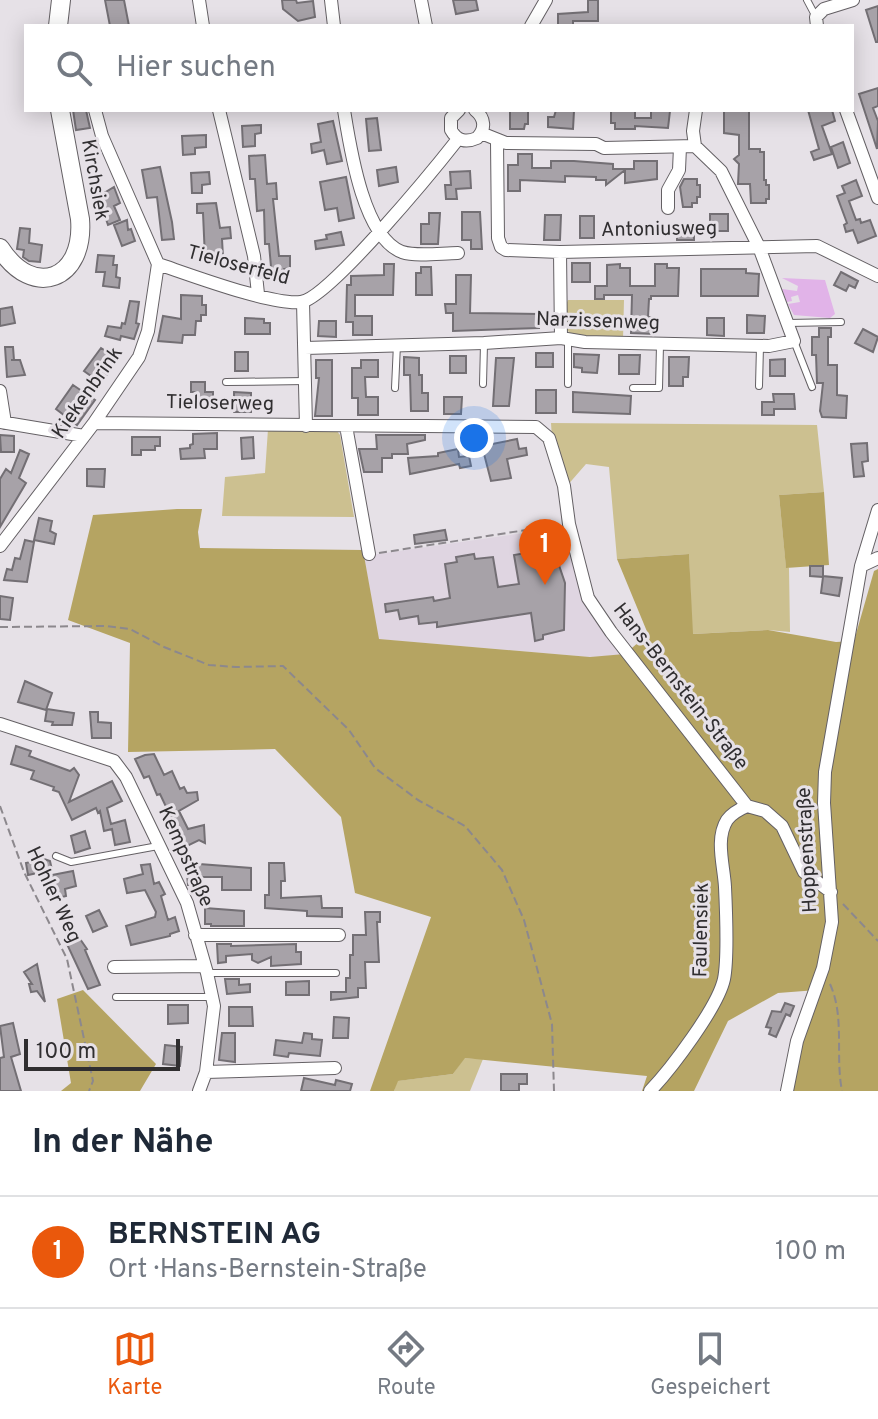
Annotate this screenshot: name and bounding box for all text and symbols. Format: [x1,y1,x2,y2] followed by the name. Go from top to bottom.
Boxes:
[24,24,854,112] search box
[52,46,96,90] icon: search
[116,50,276,87] text: Hier suchen
[74,137,114,223] street label: Kirchsiek
[601,216,717,244] street label: Antoniusweg
[184,240,292,292] street label: Tieloserfeld
[535,307,661,337] street label: Narzissenweg
[47,342,129,444] street label: Kiekenbrink
[166,390,274,418] street label: Tieloserweg
[454,418,494,458] your location
[519,519,571,585] pin: 1
[607,598,753,776] street label: Hans-Bernstein-Straße
[792,787,824,913] street label: Hoppenstraße
[151,803,219,911] street label: Kempstraße
[19,843,87,947] street label: Hohler Weg
[688,882,716,978] street label: Faulensiek
[24,1035,180,1071] scale bar
[36,1039,96,1066] text: 100 m
[32,1122,214,1165] text: In der Nähe
[108,1217,321,1254] text: BERNSTEIN AG
[53,1236,63,1269] text: 1
[775,1236,846,1269] text: 100 m
[108,1254,427,1287] text: Ort · Hans-Bernstein-Straße
[107,1327,162,1402] tab: Karte
[377,1327,436,1402] tab: Route
[650,1327,771,1402] tab: Gespeichert

